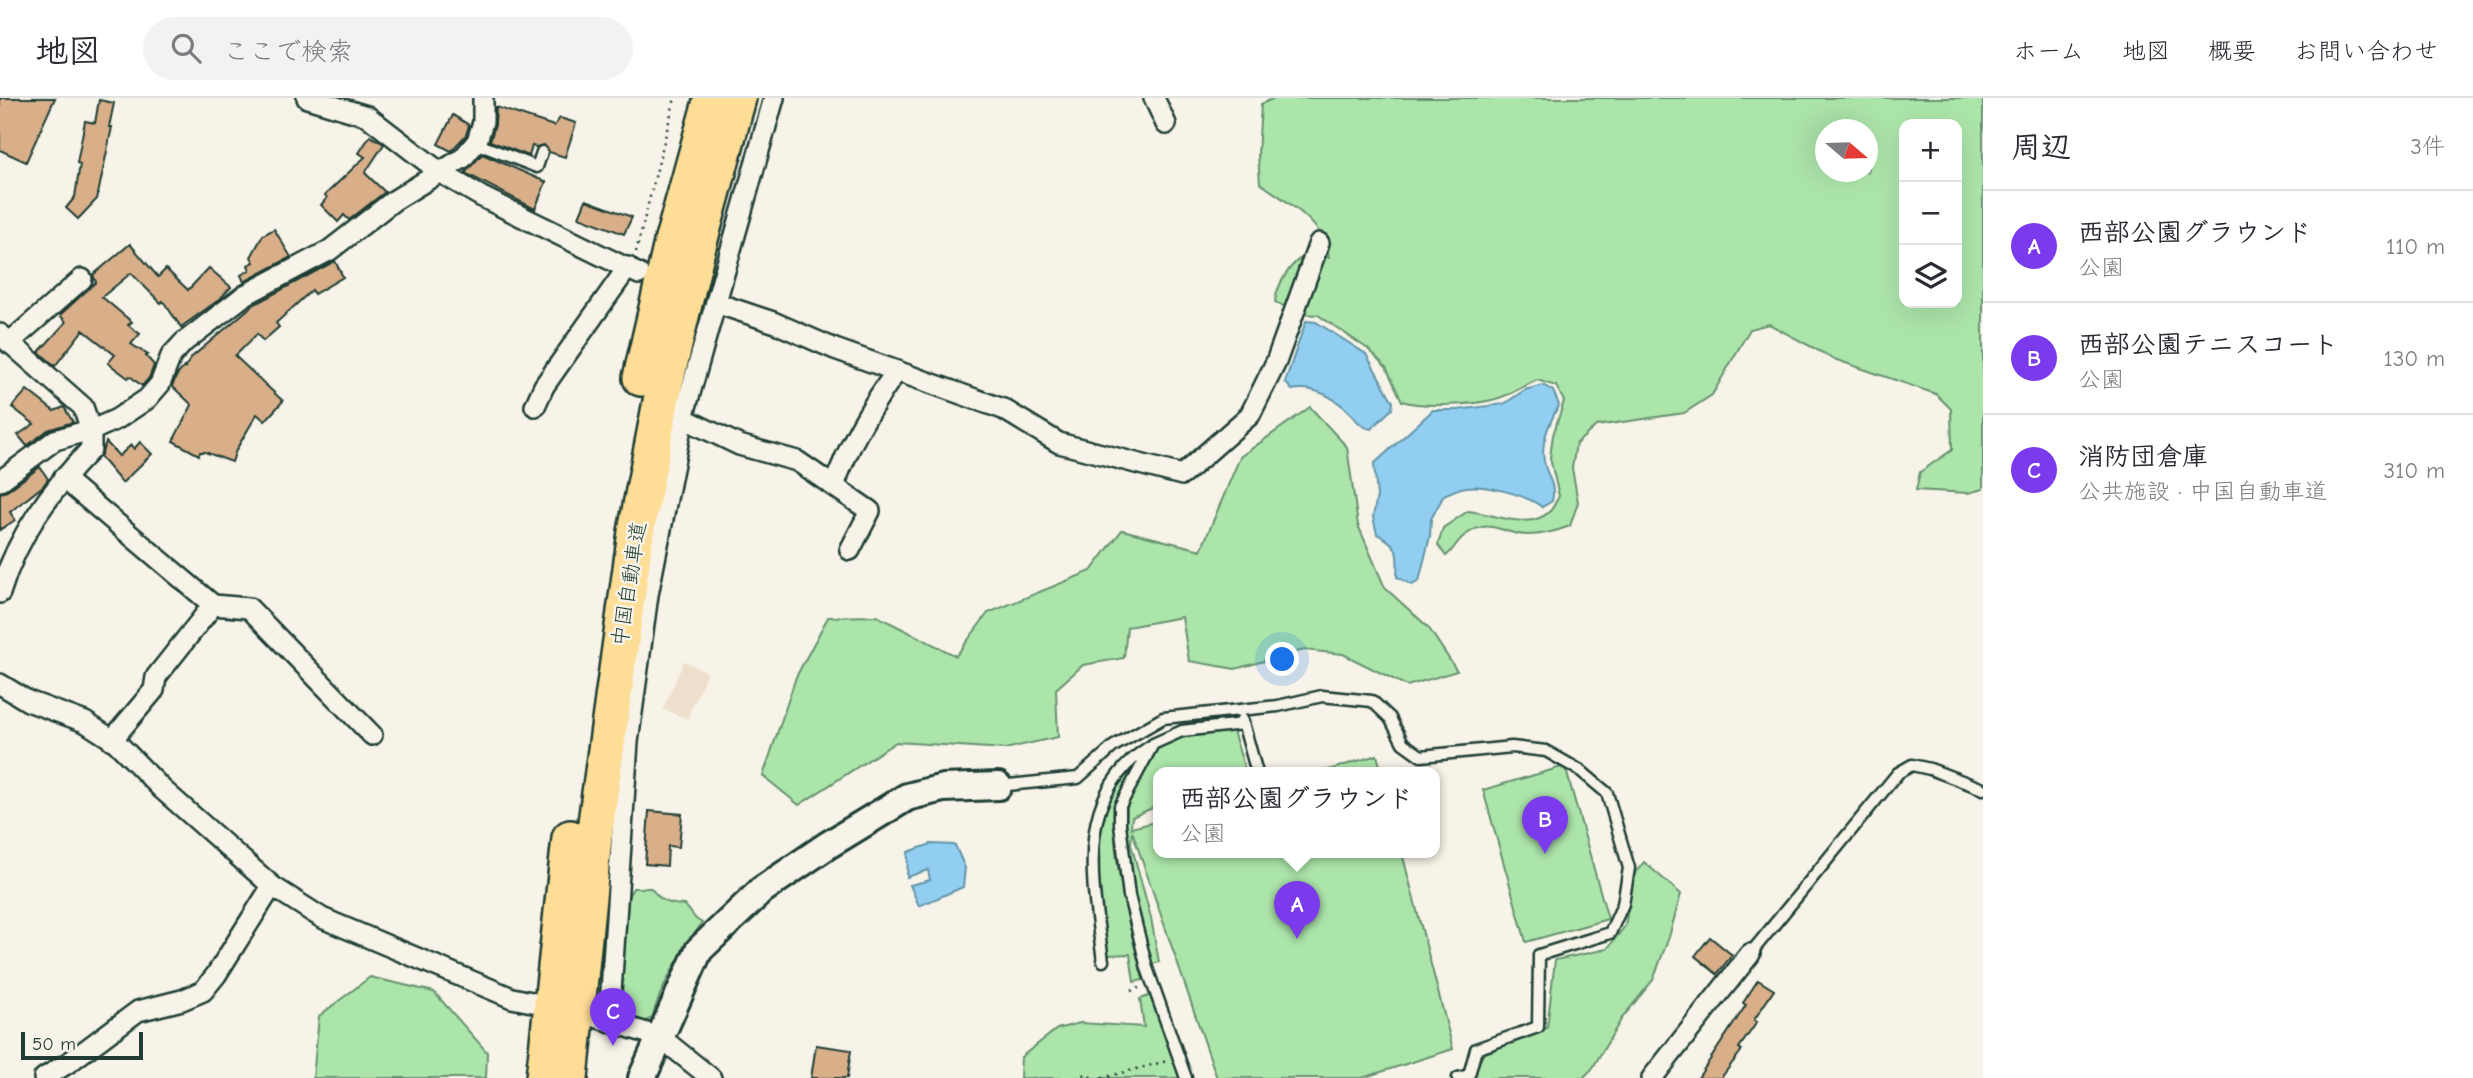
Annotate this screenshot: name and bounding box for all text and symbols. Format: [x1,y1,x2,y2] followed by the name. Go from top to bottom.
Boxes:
[143,17,633,80] search box
[167,29,205,67] icon: search
[35,32,101,70] text: 地図
[223,37,353,67] text: ここで検索
[2013,37,2084,65] text: ホーム
[2122,37,2170,65] text: 地図
[2208,37,2256,65] text: 概要
[2294,37,2438,65] text: お問い合わせ
[1815,119,1878,182] north arrow
[1899,119,1962,308] map controls
[1899,119,1962,182] button: +
[2011,130,2071,165] text: 周辺
[2410,133,2445,160] text: 3件
[1899,182,1962,245] button: −
[2078,218,2312,248] text: 西部公園グラウンド
[2028,233,2040,260] text: A
[2386,233,2445,260] text: 110 m
[1899,245,1962,308] button: layers
[2078,254,2124,281] text: 公園
[2078,330,2339,360] text: 西部公園テニスコート
[2027,345,2041,372] text: B
[2384,345,2445,372] text: 130 m
[2078,366,2124,393] text: 公園
[2078,442,2208,472] text: 消防団倉庫
[2027,457,2041,484] text: C
[2384,457,2445,484] text: 310 m
[2078,478,2327,505] text: 公共施設 · 中国自動車道
[607,520,651,648] street label: 中国自動車道
[1265,642,1299,676] your location
[1153,767,1440,858] popup
[1179,784,1414,814] text: 西部公園グラウンド
[1522,796,1568,854] pin: B
[1179,820,1225,847] text: 公園
[1274,881,1320,939] pin: A
[590,988,636,1046] pin: C
[21,1029,144,1061] scale bar
[32,1033,76,1055] text: 50 m

